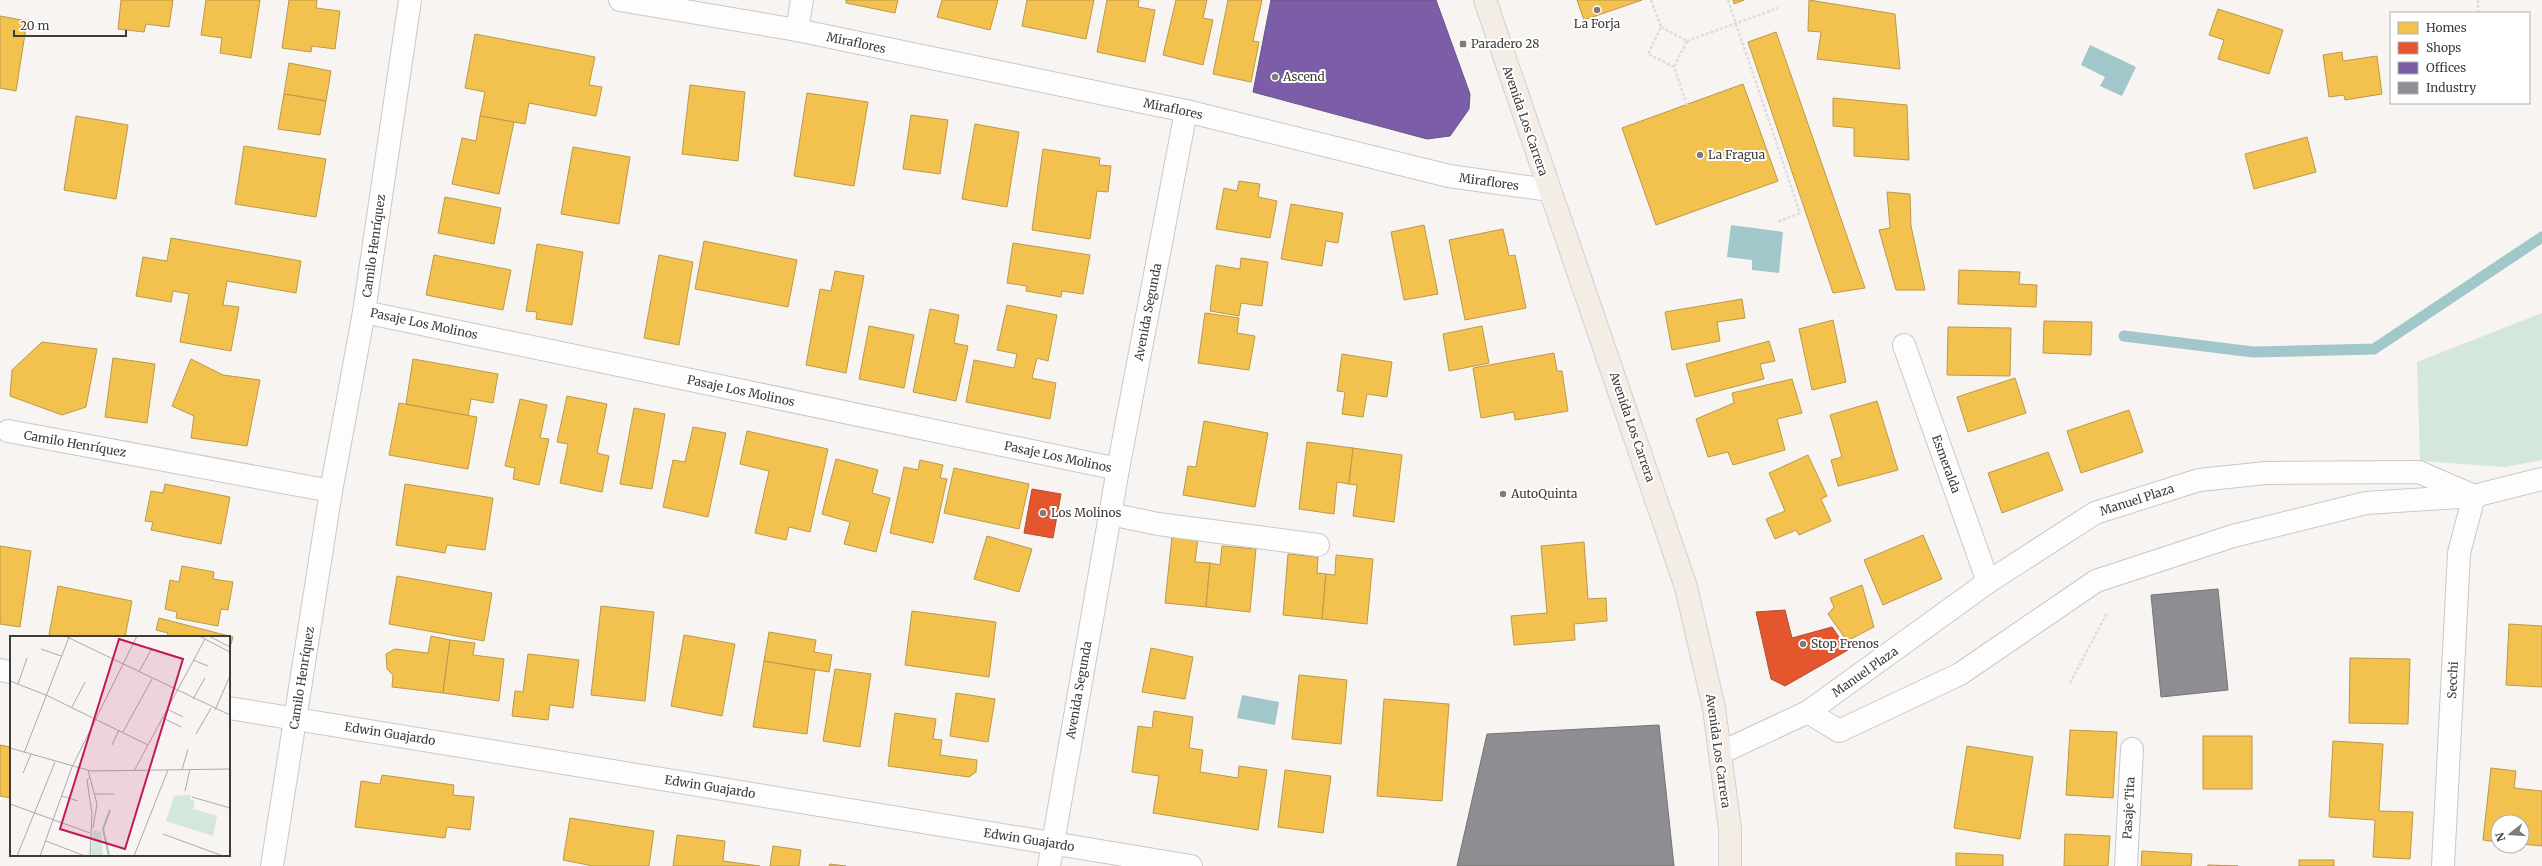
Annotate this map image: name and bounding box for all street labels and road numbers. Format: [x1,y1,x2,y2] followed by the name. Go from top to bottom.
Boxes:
[825,29,887,56] street label: Miraflores
[1499,63,1552,178] street label: Avenida Los Carrera
[1142,95,1204,122] street label: Miraflores
[1458,170,1520,193] street label: Miraflores
[359,193,388,298] street label: Camilo Henríquez
[1130,261,1164,363] street label: Avenida Segunda
[369,305,479,342] street label: Pasaje Los Molinos
[1606,369,1659,484] street label: Avenida Los Carrera
[686,372,796,409] street label: Pasaje Los Molinos
[23,427,128,460] street label: Camilo Henríquez
[1929,433,1964,496] street label: Esmeralda
[1003,438,1113,475] street label: Pasaje Los Molinos
[2098,480,2176,519] street label: Manuel Plaza
[286,625,317,730] street label: Camilo Henríquez
[1062,639,1095,741] street label: Avenida Segunda
[1829,643,1901,700] street label: Manuel Plaza
[2444,661,2461,699] street label: Secchi
[1703,692,1734,810] street label: Avenida Los Carrera
[344,719,437,748] street label: Edwin Guajardo
[664,772,757,801] street label: Edwin Guajardo
[2119,776,2138,840] street label: Pasaje Tita
[983,825,1076,854] street label: Edwin Guajardo

